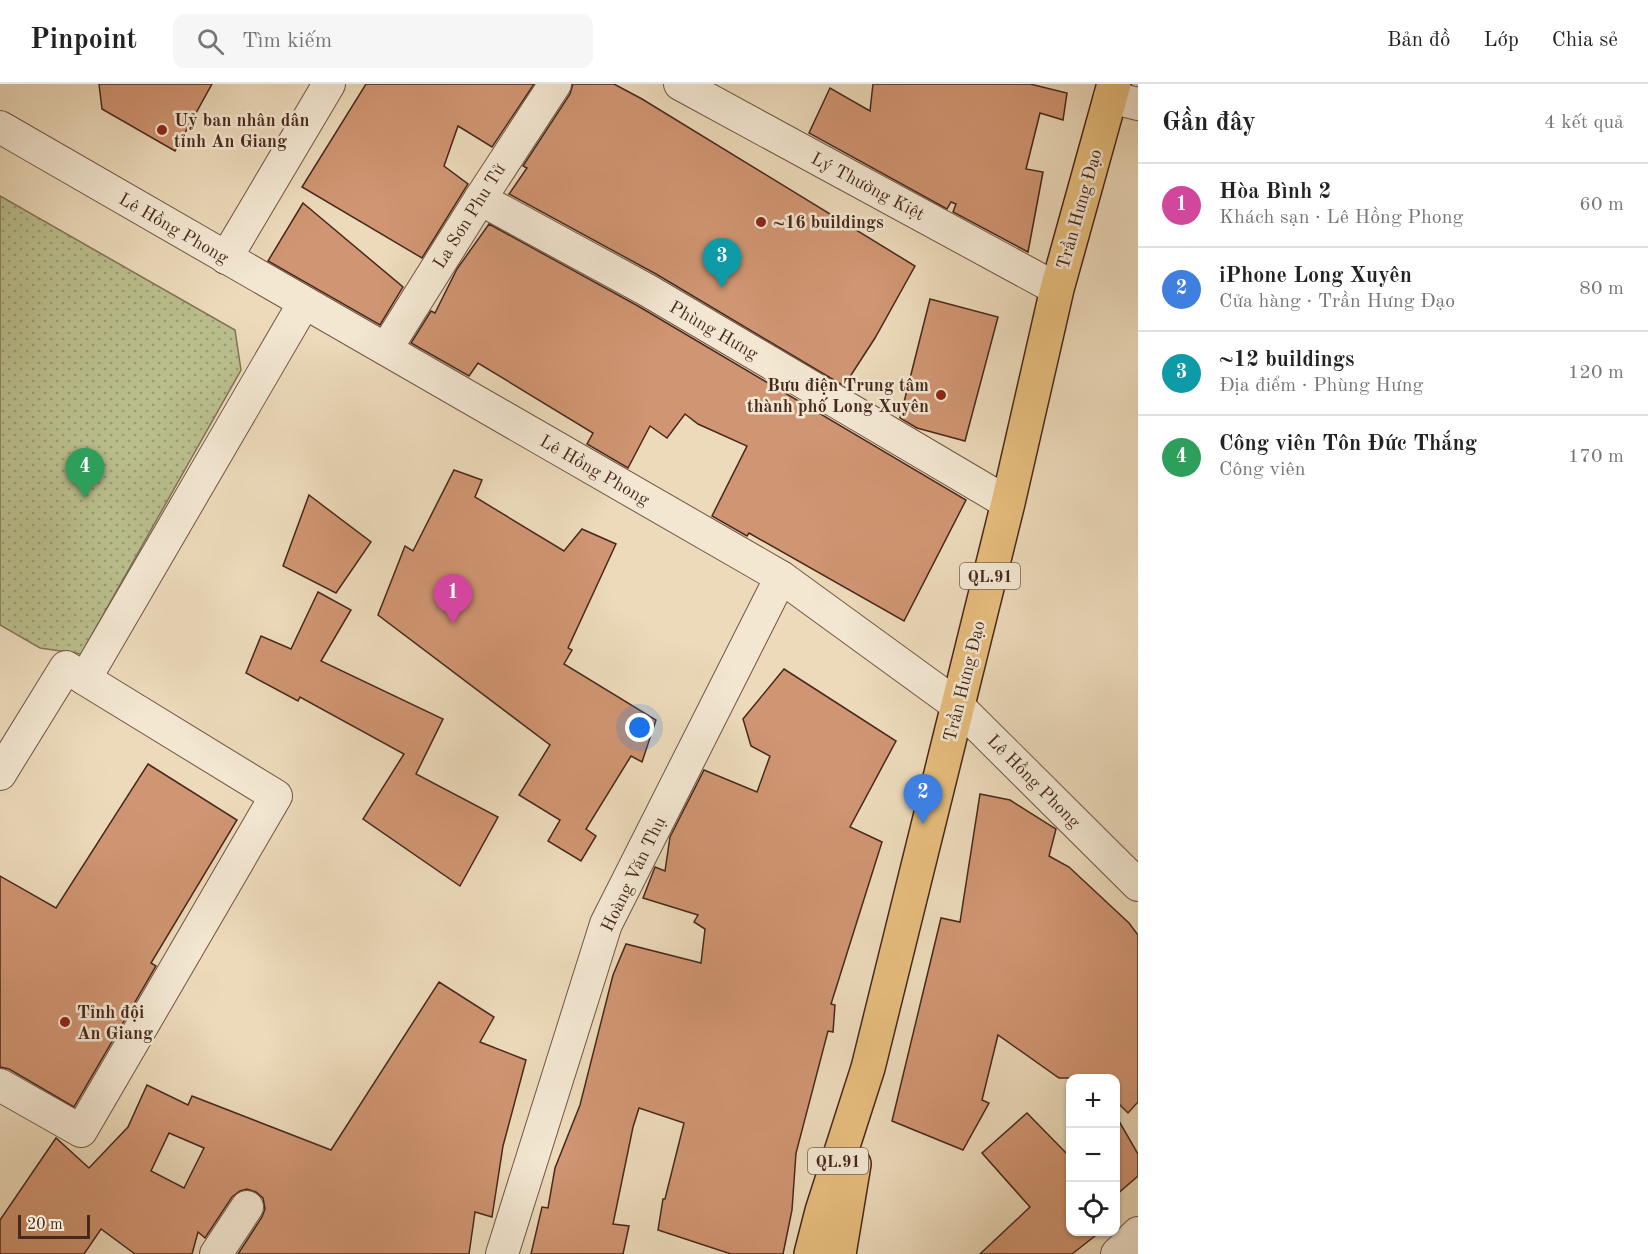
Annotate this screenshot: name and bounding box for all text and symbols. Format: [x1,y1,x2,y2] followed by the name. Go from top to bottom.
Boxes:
[173,14,593,68] search box
[194,25,227,58] icon: search
[30,27,137,55] text: Pinpoint
[242,30,332,52] text: Tìm kiếm
[1387,30,1450,51] text: Bản đồ
[1483,30,1519,51] text: Lớp
[1552,30,1618,51] text: Chia sẻ
[1162,110,1256,136] text: Gần đây
[174,112,310,151] place label: Uỷ ban nhân dân tỉnh An Giang
[1544,113,1624,133] text: 4 kết quả
[155,123,169,137] marker: Uỷ ban nhân dân tỉnh An Giang
[1051,146,1106,271] street label: Trần Hưng Đạo
[808,150,927,224] street label: Lý Thường Kiệt
[430,161,509,272] street label: La Sơn Phu Tử
[1219,181,1331,203] text: Hòa Bình 2
[116,188,233,268] street label: Lê Hồng Phong
[1176,195,1187,215] text: 1
[1579,195,1624,215] text: 60 m
[1219,208,1463,228] text: Khách sạn · Lê Hồng Phong
[773,214,884,232] place label: ~16 buildings
[754,215,768,229] marker: ~16 buildings
[702,238,742,288] pin: 3
[1219,265,1412,287] text: iPhone Long Xuyên
[1176,279,1187,299] text: 2
[1579,279,1624,299] text: 80 m
[1219,292,1455,312] text: Cửa hàng · Trần Hưng Đạo
[666,298,761,364] street label: Phùng Hưng
[1219,349,1354,371] text: ~12 buildings
[1176,363,1187,383] text: 3
[1568,363,1624,383] text: 120 m
[1219,376,1423,396] text: Địa điểm · Phùng Hưng
[747,377,929,416] place label: Bưu điện Trung tâm thành phố Long Xuyên
[934,388,948,402] marker: Bưu điện Trung tâm thành phố Long Xuyên
[537,430,654,510] street label: Lê Hồng Phong
[1219,433,1477,455] text: Công viên Tôn Đức Thắng
[1176,447,1187,467] text: 4
[1568,447,1624,467] text: 170 m
[66,448,104,498] pin: 4
[1219,460,1306,480] text: Công viên
[960,563,1020,589] road number: QL.91
[434,574,472,624] pin: 1
[938,618,989,743] street label: Trần Hưng Đạo
[625,713,654,742] your location
[983,730,1086,832] street label: Lê Hồng Phong
[904,774,942,824] pin: 2
[598,814,670,935] street label: Hoàng Văn Thụ
[77,1004,153,1043] place label: Tỉnh đội An Giang
[58,1015,72,1029] marker: Tỉnh đội An Giang
[1066,1074,1120,1236] map controls
[1066,1074,1120,1128] button: +
[1066,1128,1120,1182] button: −
[808,1148,868,1174] road number: QL.91
[1066,1182,1120,1236] button: locate
[18,1212,90,1240] scale bar
[27,1217,63,1233] text: 20 m

